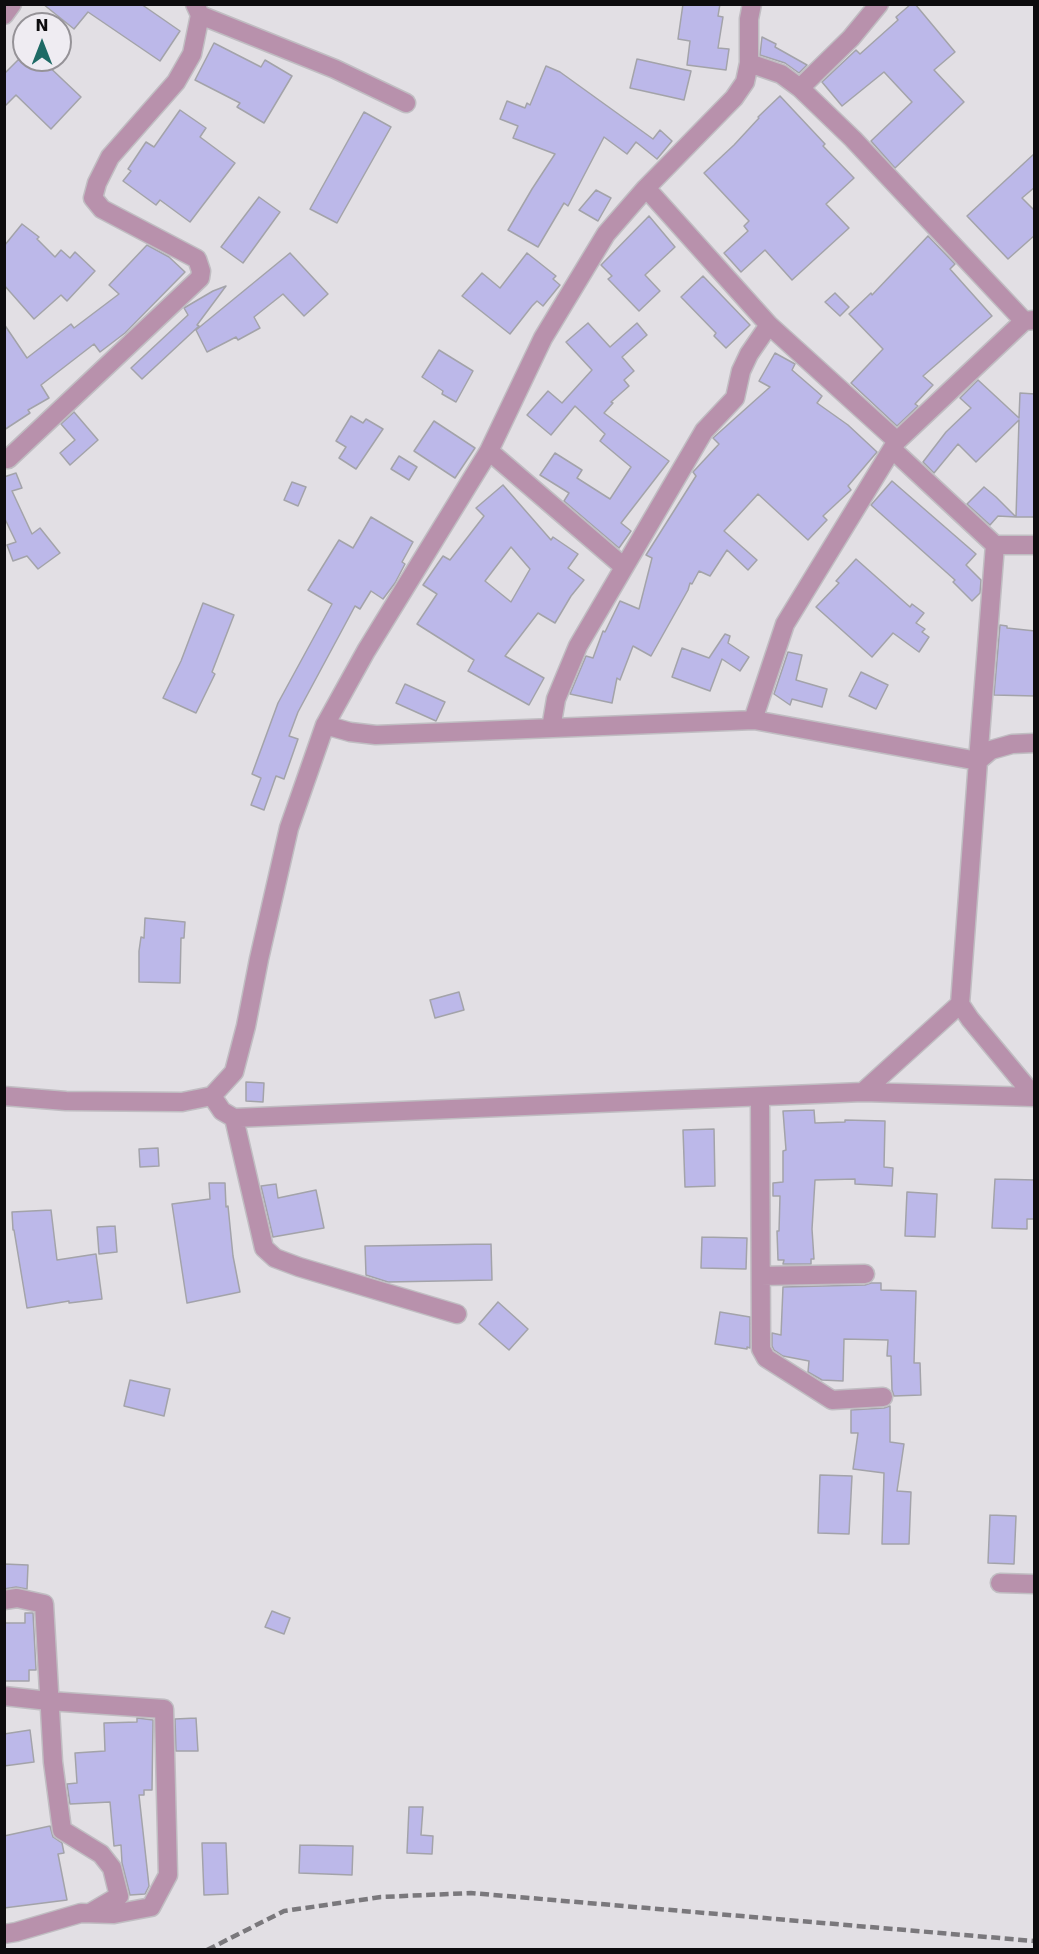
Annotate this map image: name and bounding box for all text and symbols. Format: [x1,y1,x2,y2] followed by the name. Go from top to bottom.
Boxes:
[12,12,72,72] north arrow
[35,16,49,35] text: N

